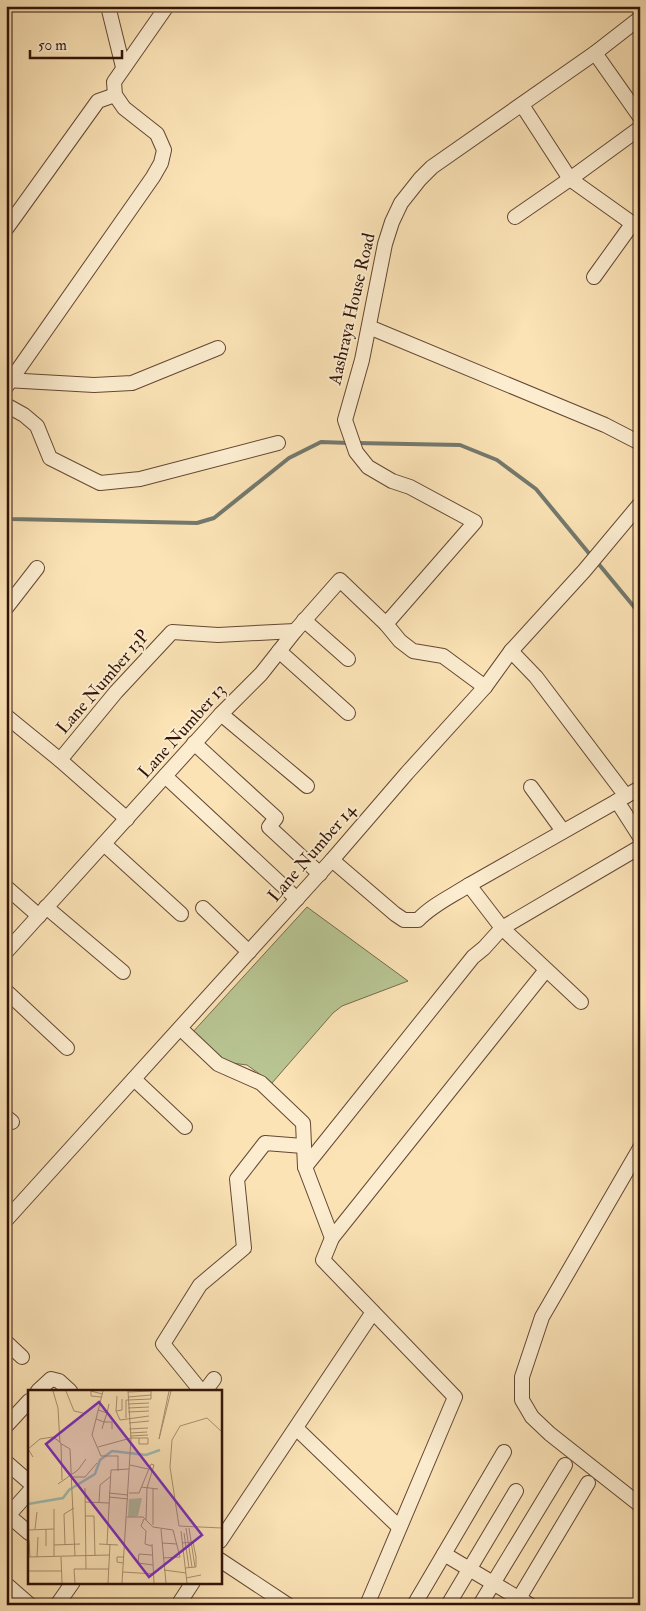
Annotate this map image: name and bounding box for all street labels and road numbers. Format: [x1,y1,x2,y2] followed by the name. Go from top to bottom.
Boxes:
[323,231,381,388] street label: Aashraya House Road
[51,625,155,739] street label: Lane Number 13P
[133,679,231,783] street label: Lane Number 13
[263,798,362,907] street label: Lane Number 14

